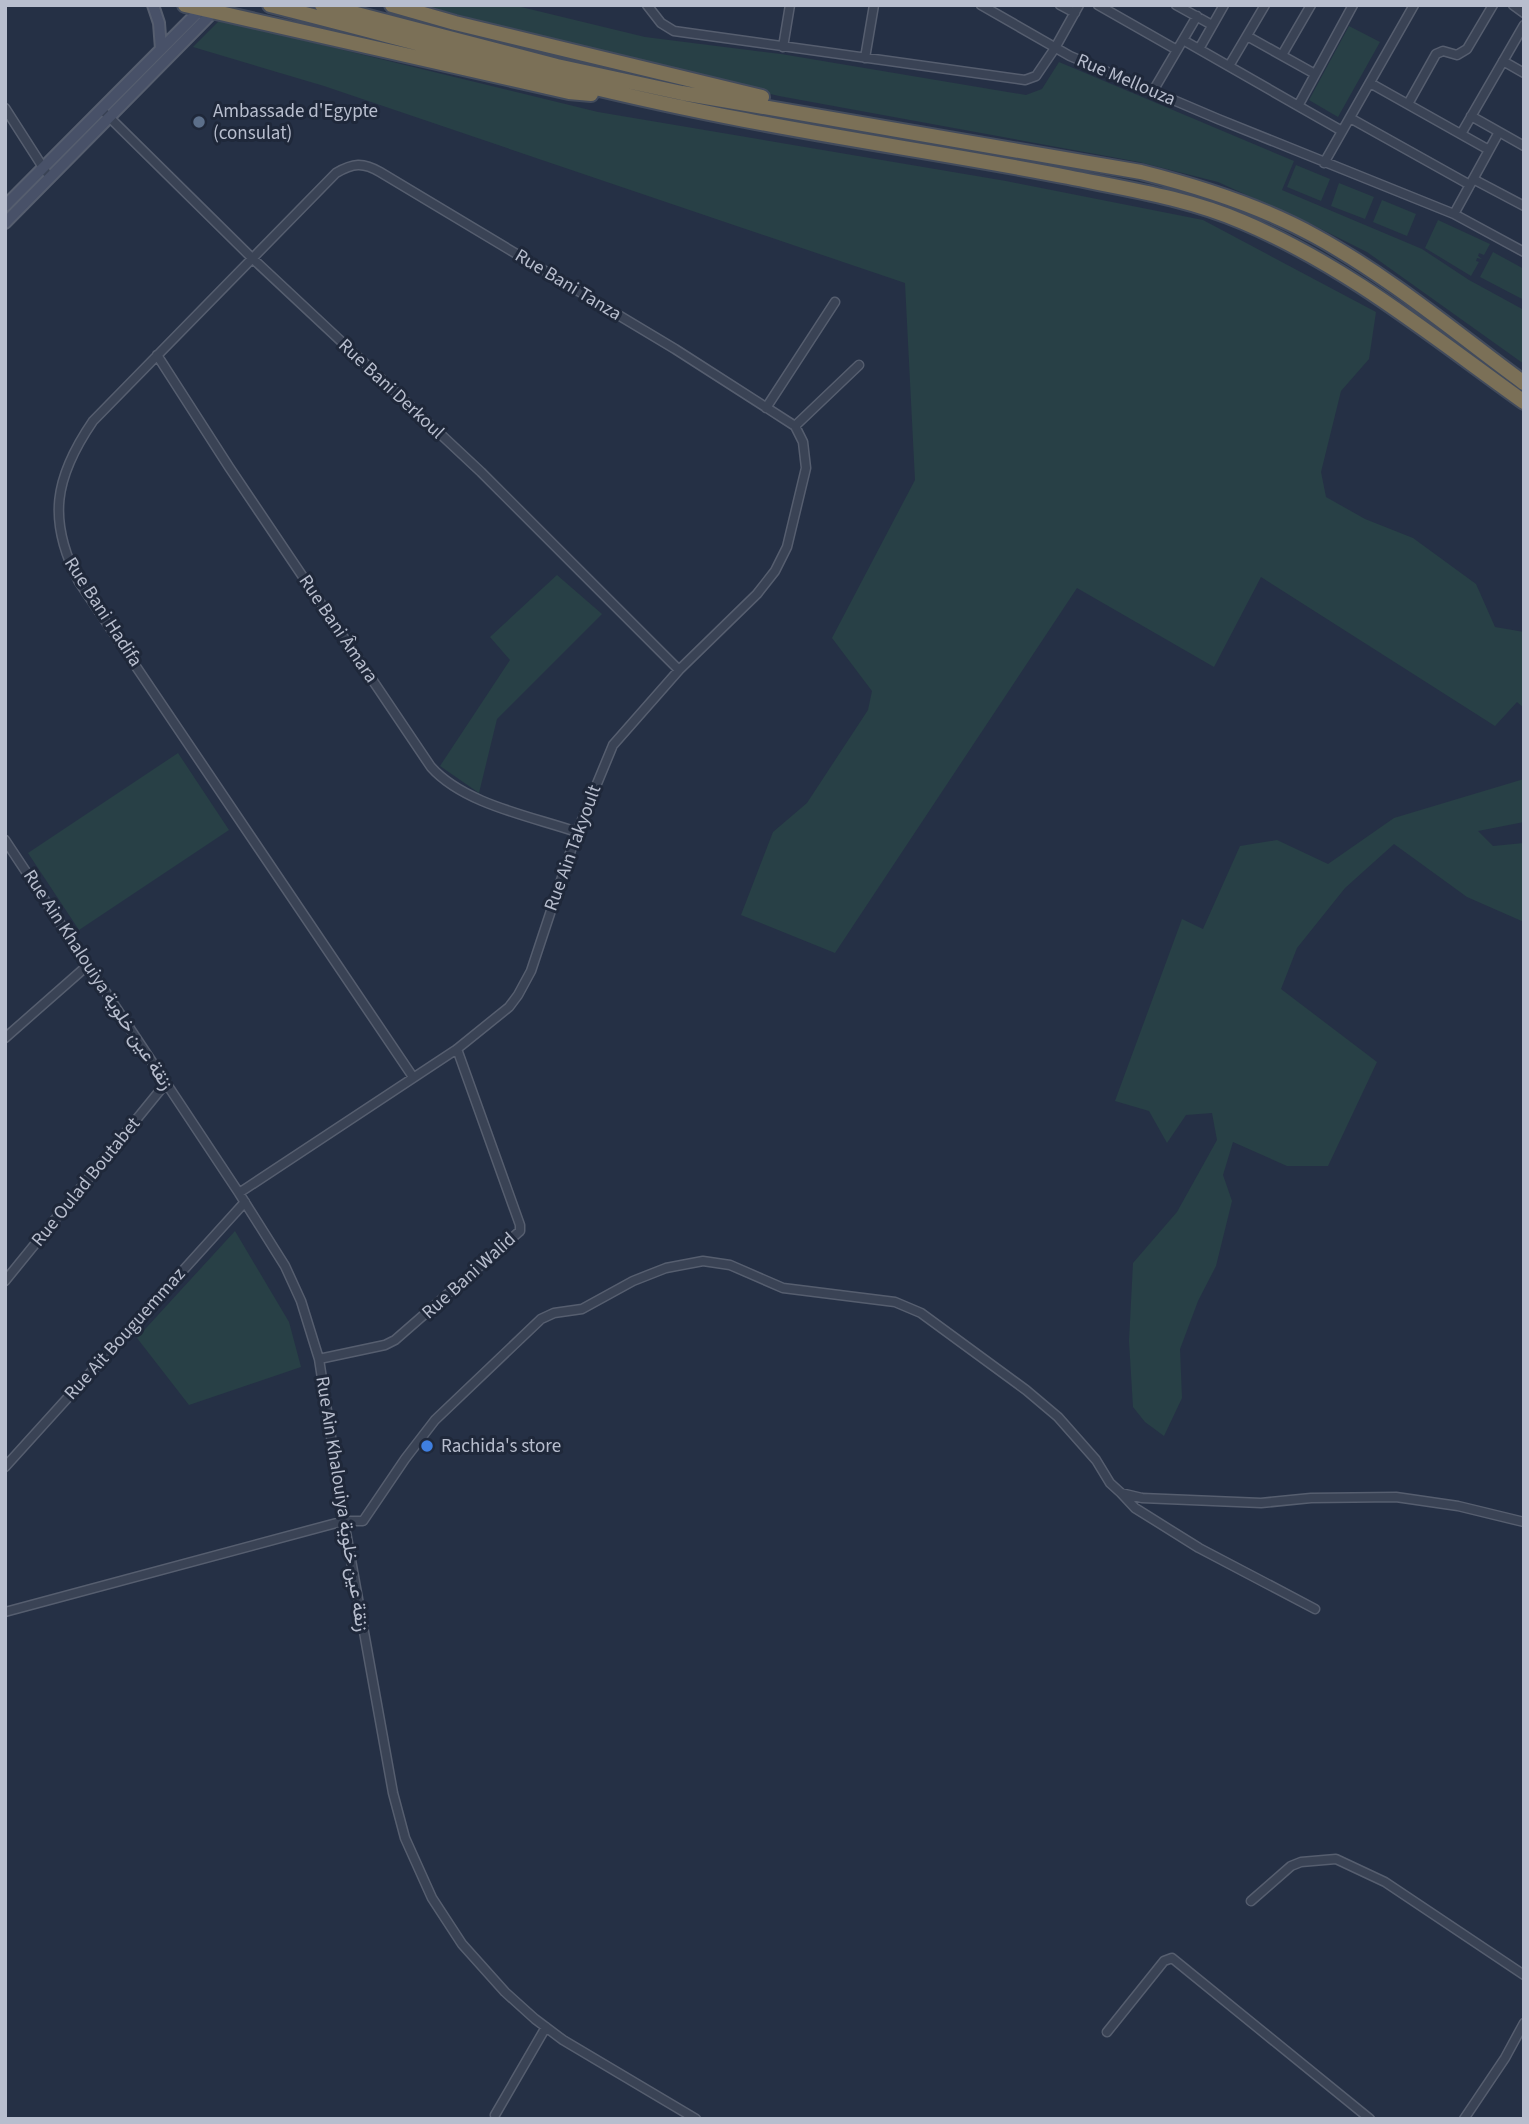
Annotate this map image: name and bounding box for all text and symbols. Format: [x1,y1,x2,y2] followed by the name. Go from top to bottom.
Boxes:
[1072,47,1180,113] street label: Rue Mellouza
[213,98,378,147] place label: Ambassade d'Egypte (consulat)
[191,114,207,130] marker: Ambassade d'Egypte (consulat)
[510,243,626,327] street label: Rue Bani Tanza
[332,333,450,445] street label: Rue Bani Derkoul
[57,552,149,672] street label: Rue Bani Hadifa
[292,569,384,689] street label: Rue Bani Âmara
[538,781,608,915] street label: Rue Ain Takyoult
[16,864,180,1096] street label: Rue Ain Khalouiya زنقة عين خلوية
[25,1111,147,1253] street label: Rue Oulad Boutabet
[416,1226,522,1326] street label: Rue Bani Walid
[58,1262,192,1406] street label: Rue Ait Bouguemmaz
[308,1374,376,1634] street label: Rue Ain Khalouiya زنقة عين خلوية
[441,1433,561,1460] place label: Rachida's store
[419,1438,435,1454] marker: Rachida's store

